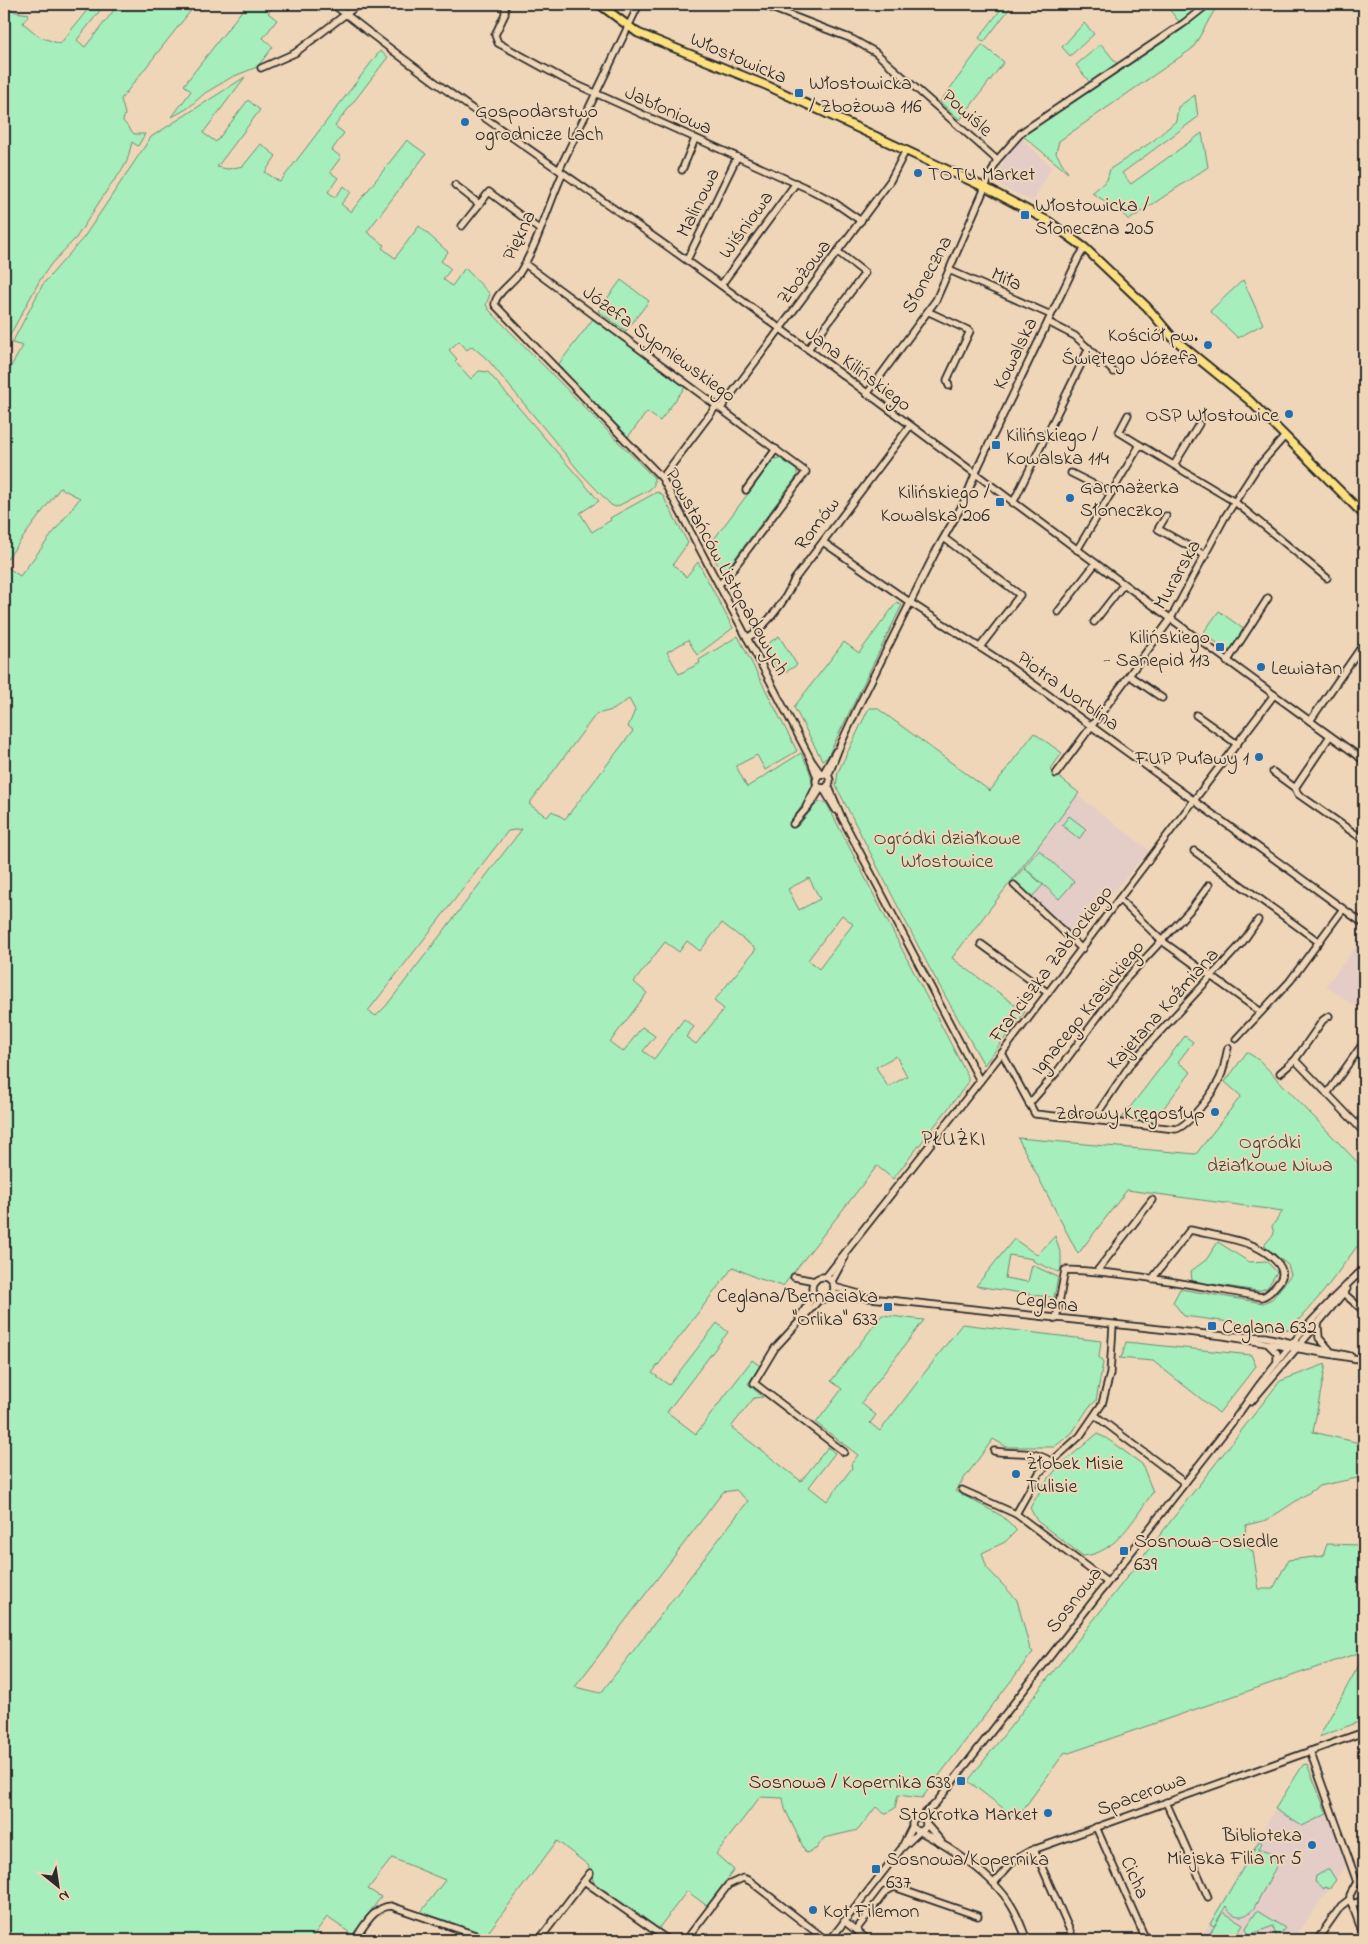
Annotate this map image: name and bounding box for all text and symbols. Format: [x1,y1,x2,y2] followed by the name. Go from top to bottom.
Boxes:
[685,26,791,93] street label: Włostowicka
[809,70,922,122] place label: Włostowicka / Zbożowa 116
[619,79,716,143] street label: Jabłoniowa
[934,83,998,145] street label: Powiśle
[793,87,805,99] marker: Włostowicka / Zbożowa 116
[475,98,604,151] place label: Gospodarstwo ogrodnicze Lach
[459,116,471,128] marker: Gospodarstwo ogrodnicze Lach
[928,161,1036,190] place label: TOTU Market
[670,163,729,243] street label: Malinowa
[912,167,924,179] marker: TOTU Market
[712,185,782,266] street label: Wiśniowa
[1035,192,1155,244] place label: Włostowicka / Słoneczna 205
[496,206,544,266] street label: Piękna
[1019,209,1031,221] marker: Włostowicka / Słoneczna 205
[896,231,961,319] street label: Słoneczna
[771,234,839,311] street label: Zbożowa
[986,261,1026,300] street label: Miła
[575,279,741,412] street label: Józefa Sypniewskiego
[986,313,1046,395] street label: Kowalska
[797,320,917,421] street label: Jana Kilińskiego
[1062,322,1198,375] place label: Kościół pw. Świętego Józefa
[1202,339,1214,351] marker: Kościół pw. Świętego Józefa
[1145,402,1279,431] place label: OSP Włostowice
[1283,408,1295,420] marker: OSP Włostowice
[1006,422,1109,474] place label: Kilińskiego / Kowalska 114
[990,439,1002,451] marker: Kilińskiego / Kowalska 114
[656,463,795,681] street label: Powstańców Listopadowych
[1080,474,1179,526] place label: Garmażerka Słoneczko
[881,479,990,531] place label: Kilińskiego / Kowalska 206
[788,492,848,557] street label: Romów
[1064,492,1076,504] marker: Garmażerka Słoneczko
[994,496,1006,508] marker: Kilińskiego / Kowalska 206
[1147,535,1209,616] street label: Murarska
[1103,624,1210,676] place label: Kilińskiego - Sanepid 113
[1214,641,1226,653] marker: Kilińskiego - Sanepid 113
[1010,645,1125,739] street label: Piotra Norblina
[1271,655,1342,684] place label: Lewiatan
[1255,661,1267,673] marker: Lewiatan
[1134,745,1249,774] place label: FUP Puławy 1
[1253,751,1265,763] marker: FUP Puławy 1
[873,825,1021,877] park label: Ogródki działkowe Włostowice
[982,880,1122,1051] street label: Franciszka Zabłockiego
[1025,935,1153,1083] street label: Ignacego Krasickiego
[1101,942,1227,1077] street label: Kajetana Koźmiana
[1055,1100,1205,1130] place label: Zdrowy Kręgosłup
[1209,1106,1221,1118] marker: Zdrowy Kręgosłup
[922,1125,987,1155] district label: PŁUŻKI
[1207,1129,1333,1181] park label: Ogródki działkowe Niwa
[717,1283,878,1335] place label: Ceglana/Bernaciaka "Orlika" 633
[1014,1285,1080,1323] street label: Ceglana
[882,1301,894,1313] marker: Ceglana/Bernaciaka "Orlika" 633
[1222,1314,1317,1344] place label: Ceglana 632
[1206,1320,1218,1332] marker: Ceglana 632
[1026,1450,1123,1502] place label: Żłobek Misie Tulisie
[1010,1468,1022,1480] marker: Żłobek Misie Tulisie
[1134,1528,1279,1580] place label: Sosnowa-Osiedle 639
[1118,1545,1130,1557] marker: Sosnowa-Osiedle 639
[1040,1561,1110,1640] street label: Sosnowa
[1093,1766,1190,1825] street label: Spacerowa
[748,1769,951,1798] place label: Sosnowa / Kopernika 638
[955,1775,967,1787] marker: Sosnowa / Kopernika 638
[898,1801,1038,1830] place label: Stokrotka Market
[1042,1807,1054,1819] marker: Stokrotka Market
[1167,1822,1302,1874] place label: Biblioteka Miejska Filia nr 5
[1306,1839,1318,1851] marker: Biblioteka Miejska Filia nr 5
[886,1846,1049,1898] place label: Sosnowa/Kopernika 637
[1112,1852,1156,1904] street label: Cicha
[32,1862,82,1912] north arrow
[870,1863,882,1875] marker: Sosnowa/Kopernika 637
[54,1885,73,1907] text: N
[823,1898,920,1927] place label: Kot Filemon
[807,1904,819,1916] marker: Kot Filemon

